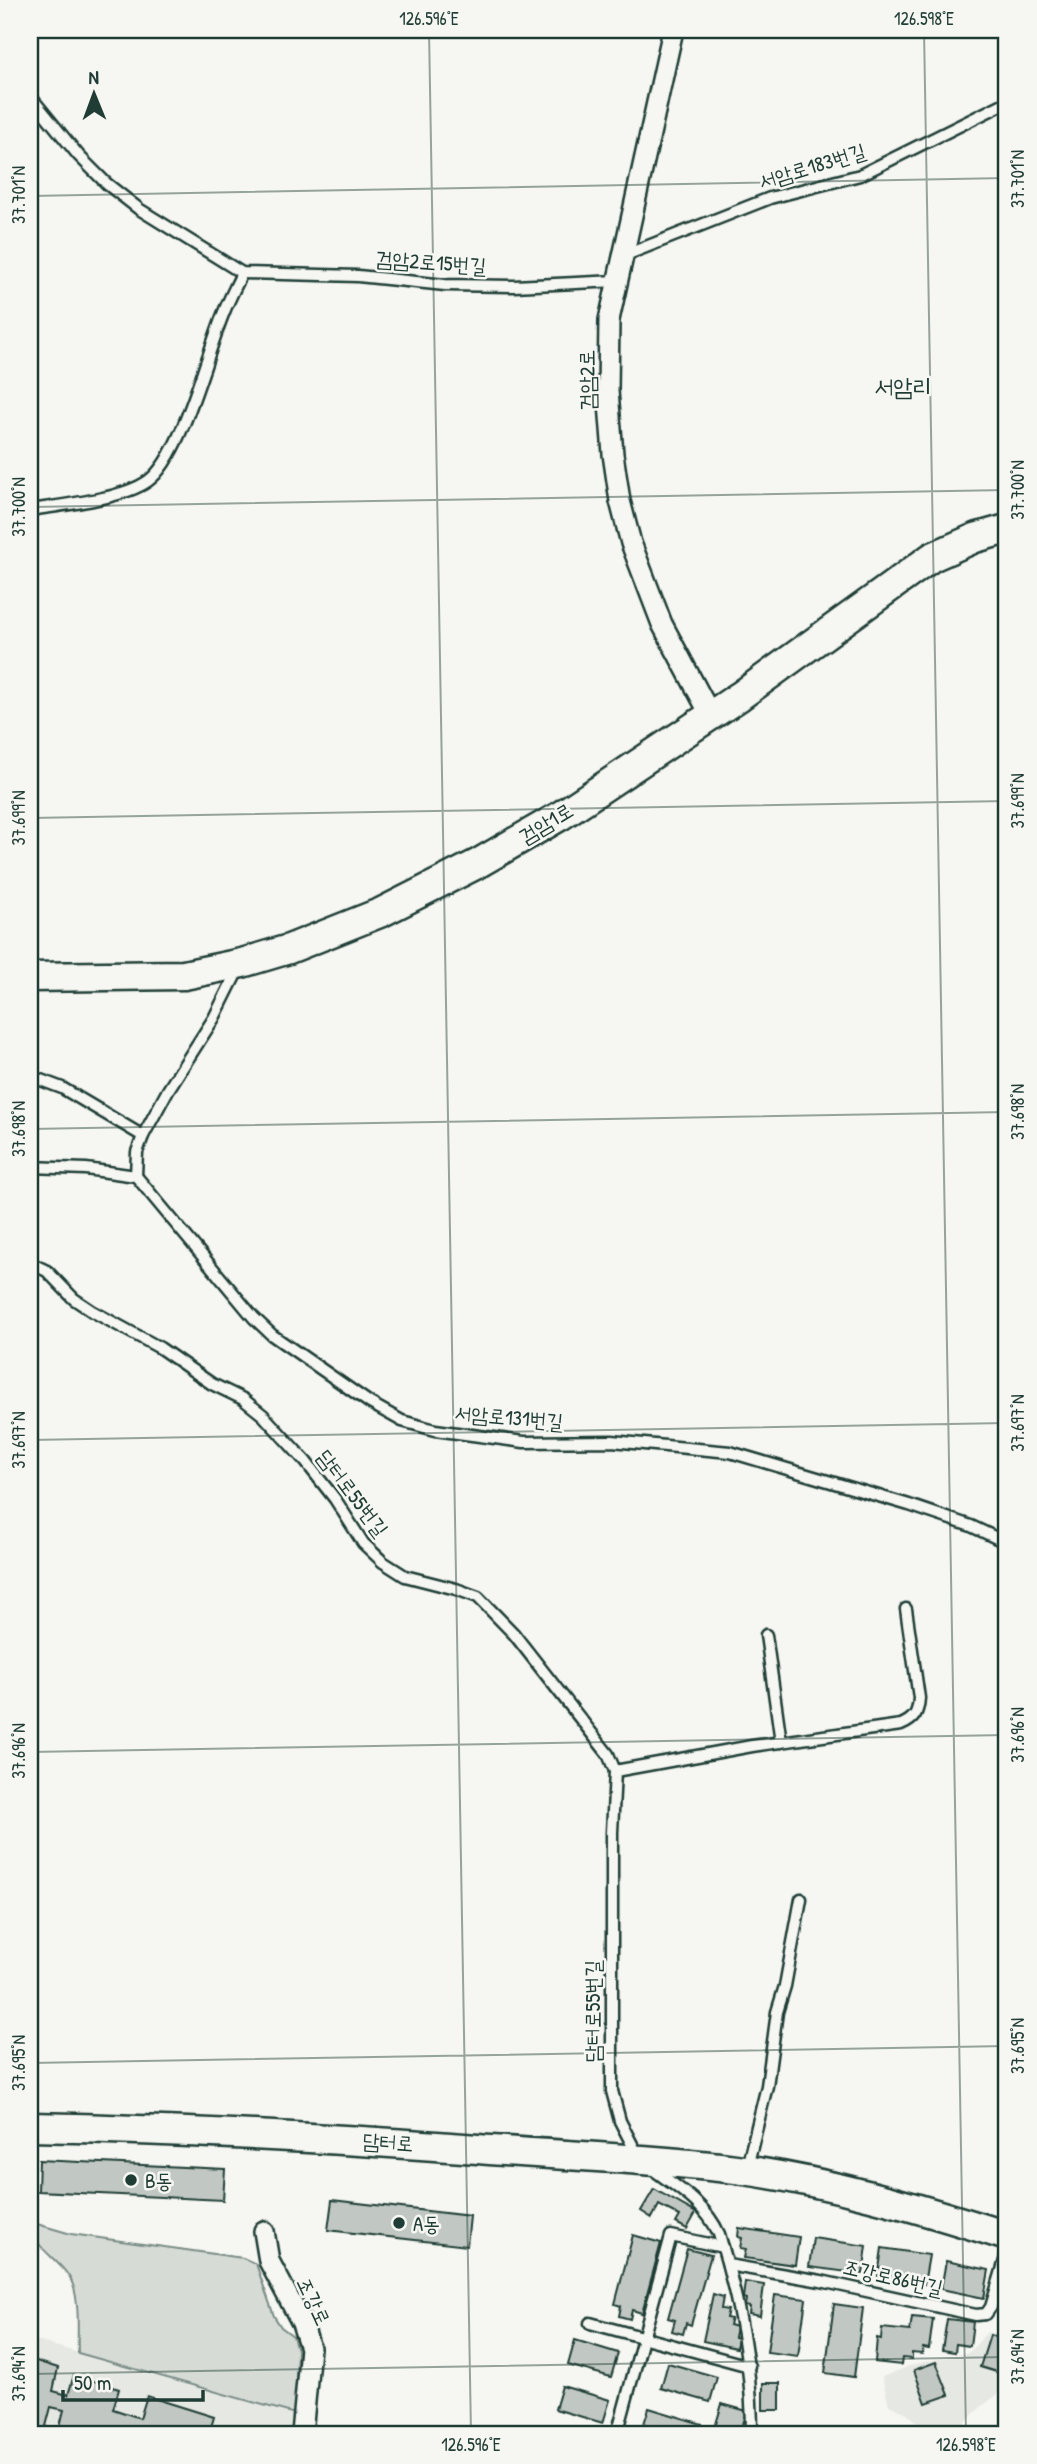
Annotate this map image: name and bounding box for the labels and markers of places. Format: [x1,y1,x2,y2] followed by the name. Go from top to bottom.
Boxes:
[145,2166,173,2195] place label: B동
[123,2172,139,2188] marker: B동
[413,2209,440,2238] place label: A동
[391,2215,407,2231] marker: A동

